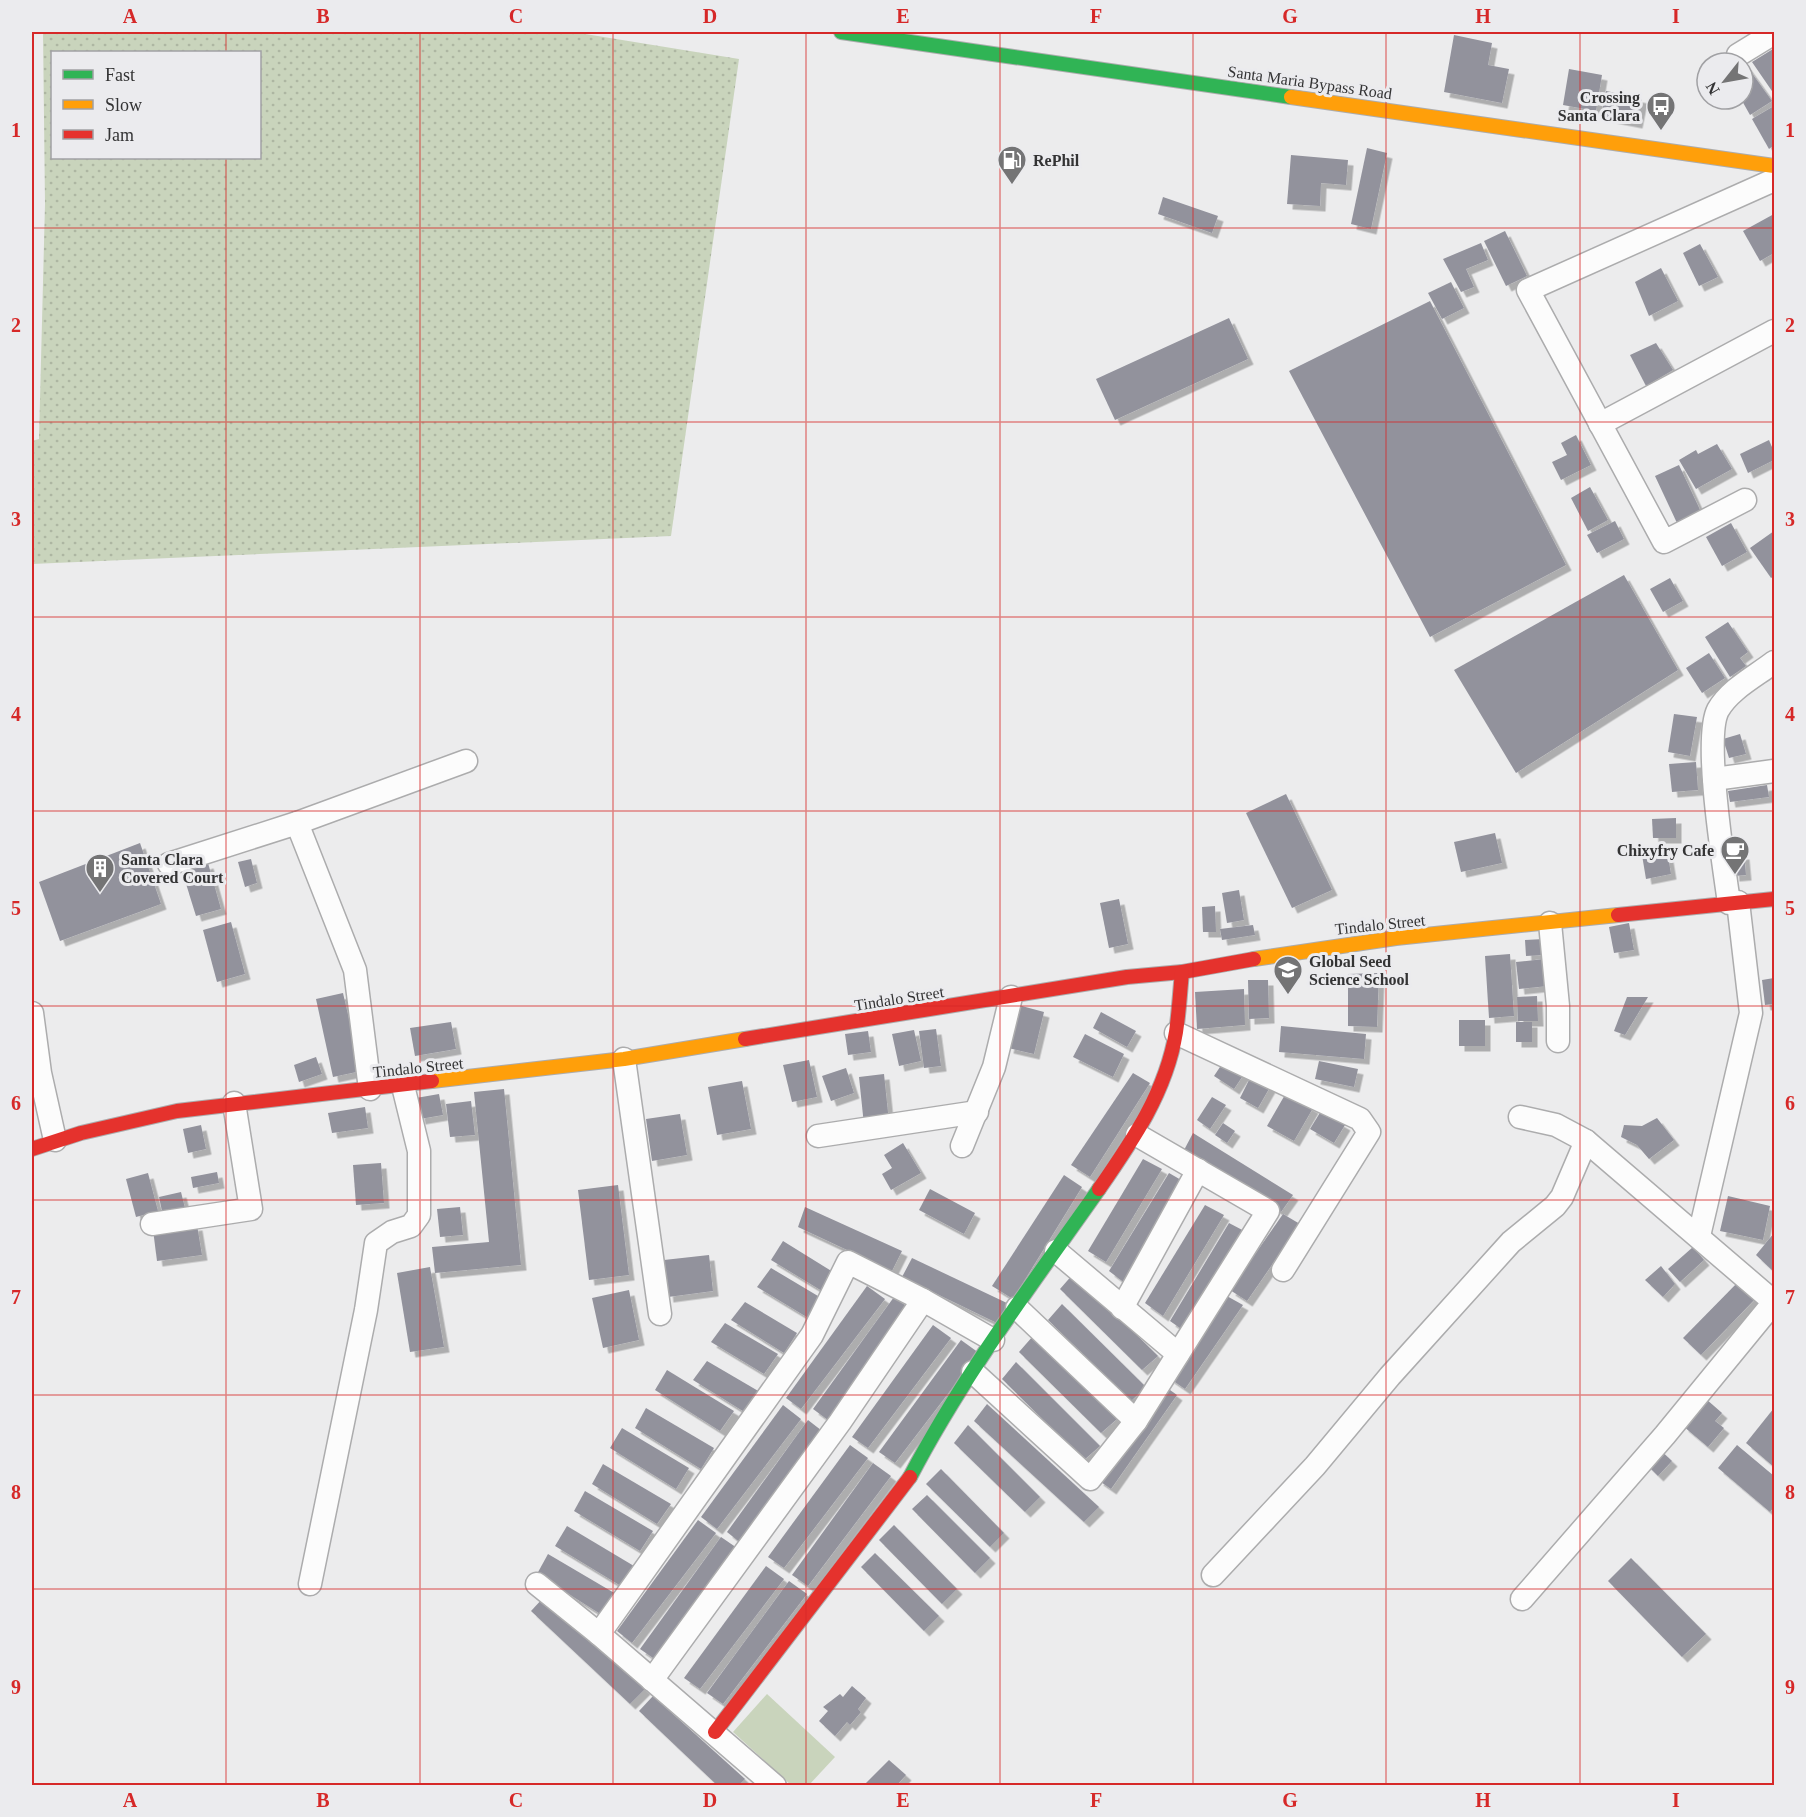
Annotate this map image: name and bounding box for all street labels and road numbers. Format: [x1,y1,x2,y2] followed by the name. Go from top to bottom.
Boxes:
[1227,63,1393,103] street label: Santa Maria Bypass Road
[1334,911,1427,938] street label: Tindalo Street
[853,983,946,1014] street label: Tindalo Street
[372,1054,465,1081] street label: Tindalo Street

